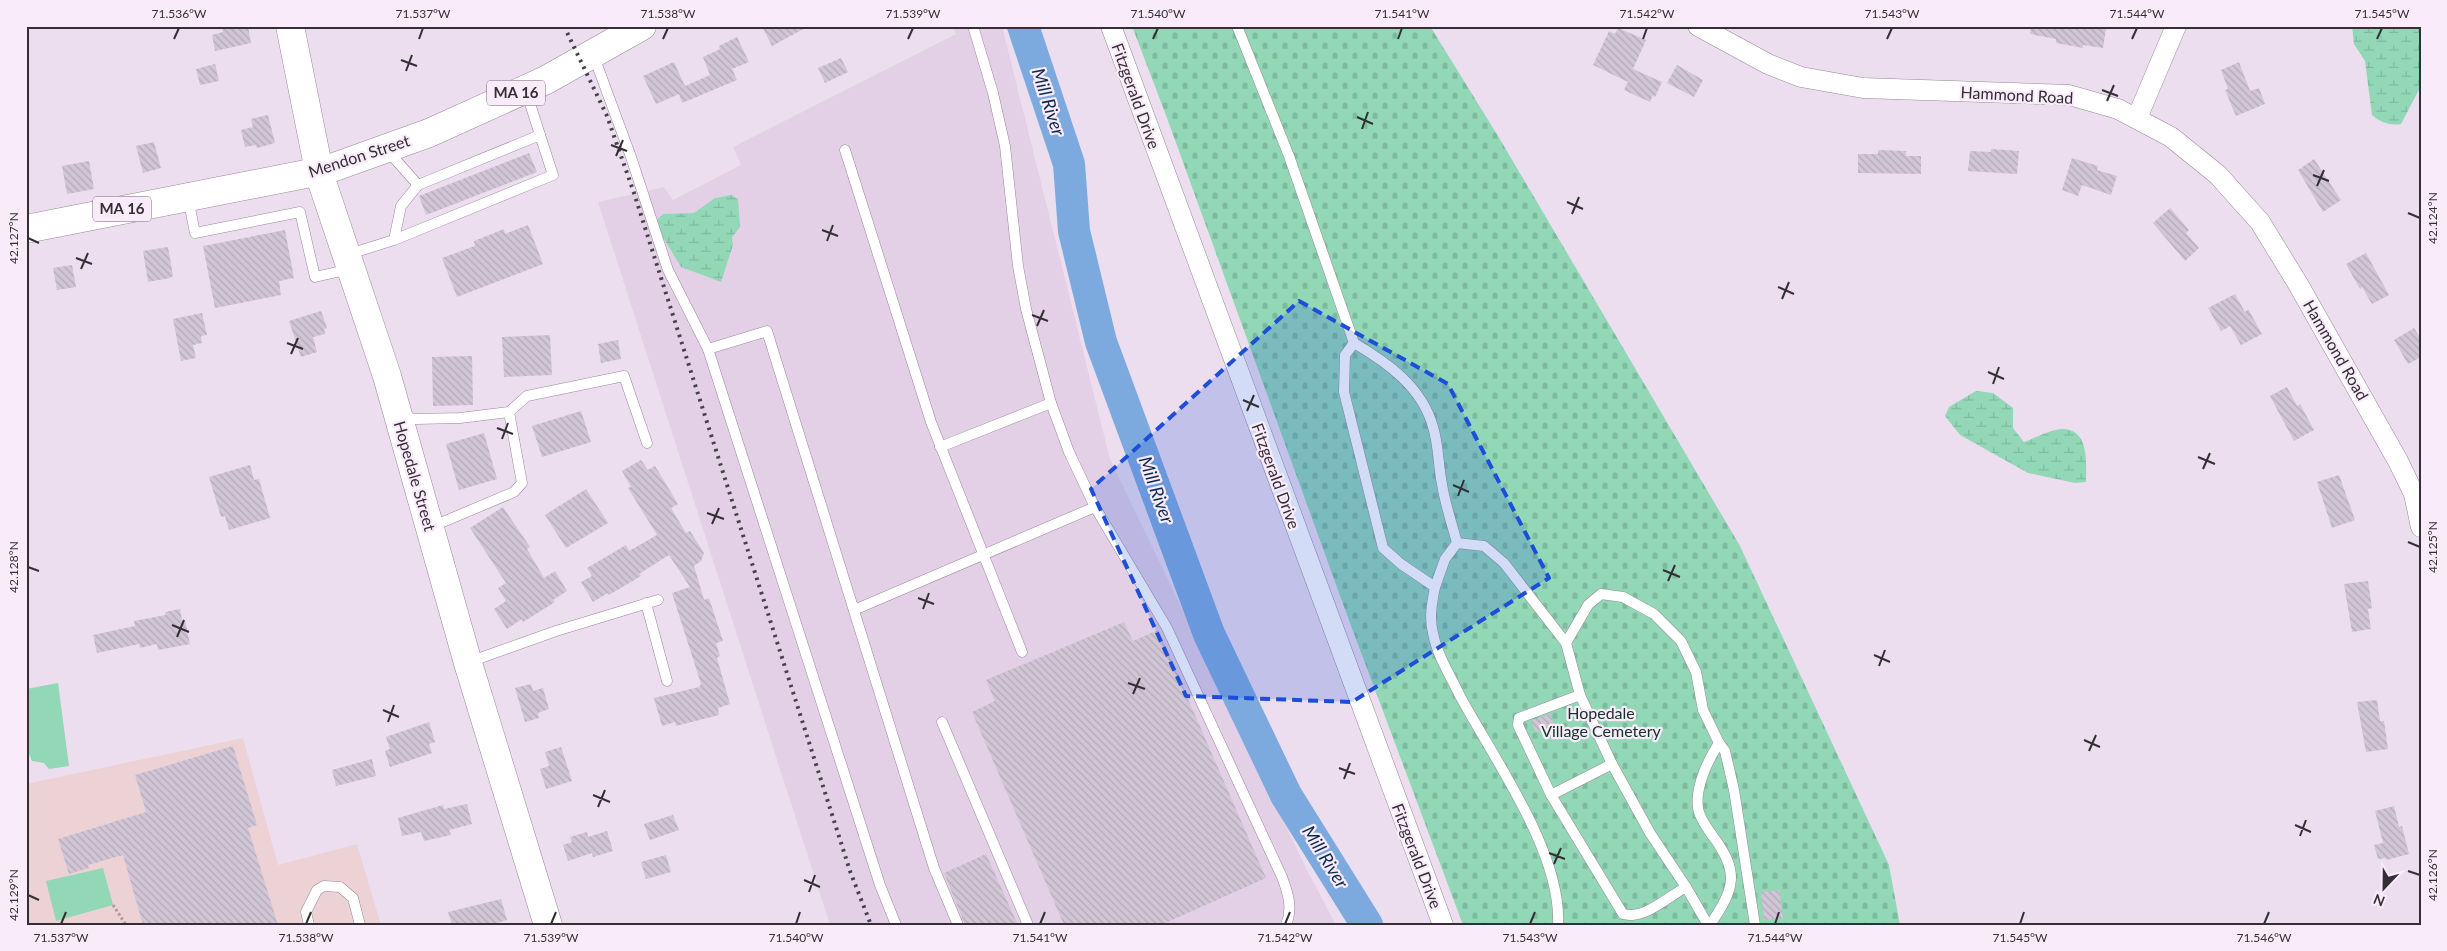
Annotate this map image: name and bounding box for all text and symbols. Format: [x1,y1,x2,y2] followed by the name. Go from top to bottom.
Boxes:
[151,6,207,21] text: 71.536°W
[395,6,451,21] text: 71.537°W
[640,6,696,21] text: 71.538°W
[885,6,941,21] text: 71.539°W
[1130,6,1186,21] text: 71.540°W
[1374,6,1430,21] text: 71.541°W
[1619,6,1675,21] text: 71.542°W
[1864,6,1920,21] text: 71.543°W
[2109,6,2165,21] text: 71.544°W
[2354,6,2410,21] text: 71.545°W
[1109,40,1164,151] street label: Fitzgerald Drive
[1028,65,1070,139] water label: Mill River
[487,80,545,106] road number: MA 16
[1960,82,2074,107] street label: Hammond Road
[306,130,412,181] street label: Mendon Street
[2425,192,2440,244] text: 42.124°N
[93,196,151,222] road number: MA 16
[6,212,21,264] text: 42.127°N
[2300,296,2373,403] street label: Hammond Road
[391,419,440,533] street label: Hopedale Street
[1249,420,1304,531] street label: Fitzgerald Drive
[1135,453,1179,527] water label: Mill River
[2425,521,2440,573] text: 42.125°N
[6,541,21,593] text: 42.128°N
[1541,703,1662,740] park label: Hopedale Village Cemetery
[1389,801,1446,911] street label: Fitzgerald Drive
[1298,821,1354,893] water label: Mill River
[2425,849,2440,901] text: 42.126°N
[2360,864,2410,914] north arrow
[6,869,21,921] text: 42.129°N
[2371,891,2387,910] text: N
[33,930,89,945] text: 71.537°W
[278,930,334,945] text: 71.538°W
[523,930,579,945] text: 71.539°W
[768,930,824,945] text: 71.540°W
[1012,930,1068,945] text: 71.541°W
[1257,930,1313,945] text: 71.542°W
[1502,930,1558,945] text: 71.543°W
[1747,930,1803,945] text: 71.544°W
[1992,930,2048,945] text: 71.545°W
[2236,930,2292,945] text: 71.546°W

